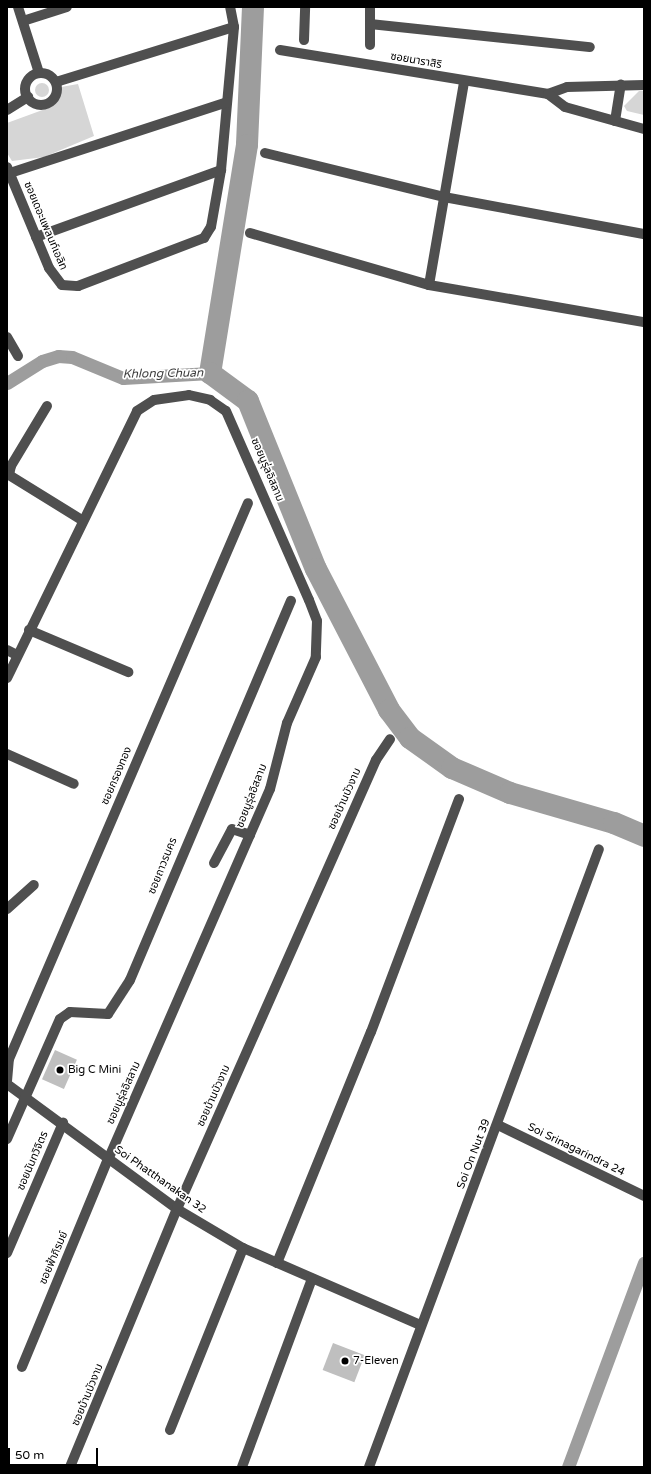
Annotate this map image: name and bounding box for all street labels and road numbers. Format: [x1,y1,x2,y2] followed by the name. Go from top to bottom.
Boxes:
[389,50,443,72] street label: ซอยนาราสิริ
[20,180,70,272] street label: ซอยเดอะแพลนท์เอลิท
[248,436,286,504] street label: ซอยนูรุ่ลอิสลาม
[99,745,135,807] street label: ซอยกรองทอง
[234,762,270,830] street label: ซอยนูรุ่ลอิสลาม
[326,766,364,832] street label: ซอยบ้านบัวงาม
[146,836,180,896] street label: ซอยถาวรนคร
[104,1060,144,1126] street label: ซอยนูรุ่ลอิสลาม
[195,1063,233,1129] street label: ซอยบ้านบัวงาม
[455,1117,493,1191] street label: Soi On Nut 39
[525,1121,627,1179] street label: Soi Srinagarindra 24
[15,1130,51,1192] street label: ซอยนันทวิจิตร
[112,1143,208,1217] street label: Soi Phatthanakan 32
[37,1230,71,1286] street label: ซอยฟ้าภิรมย์
[70,1362,106,1428] street label: ซอยบ้านบัวงาม

